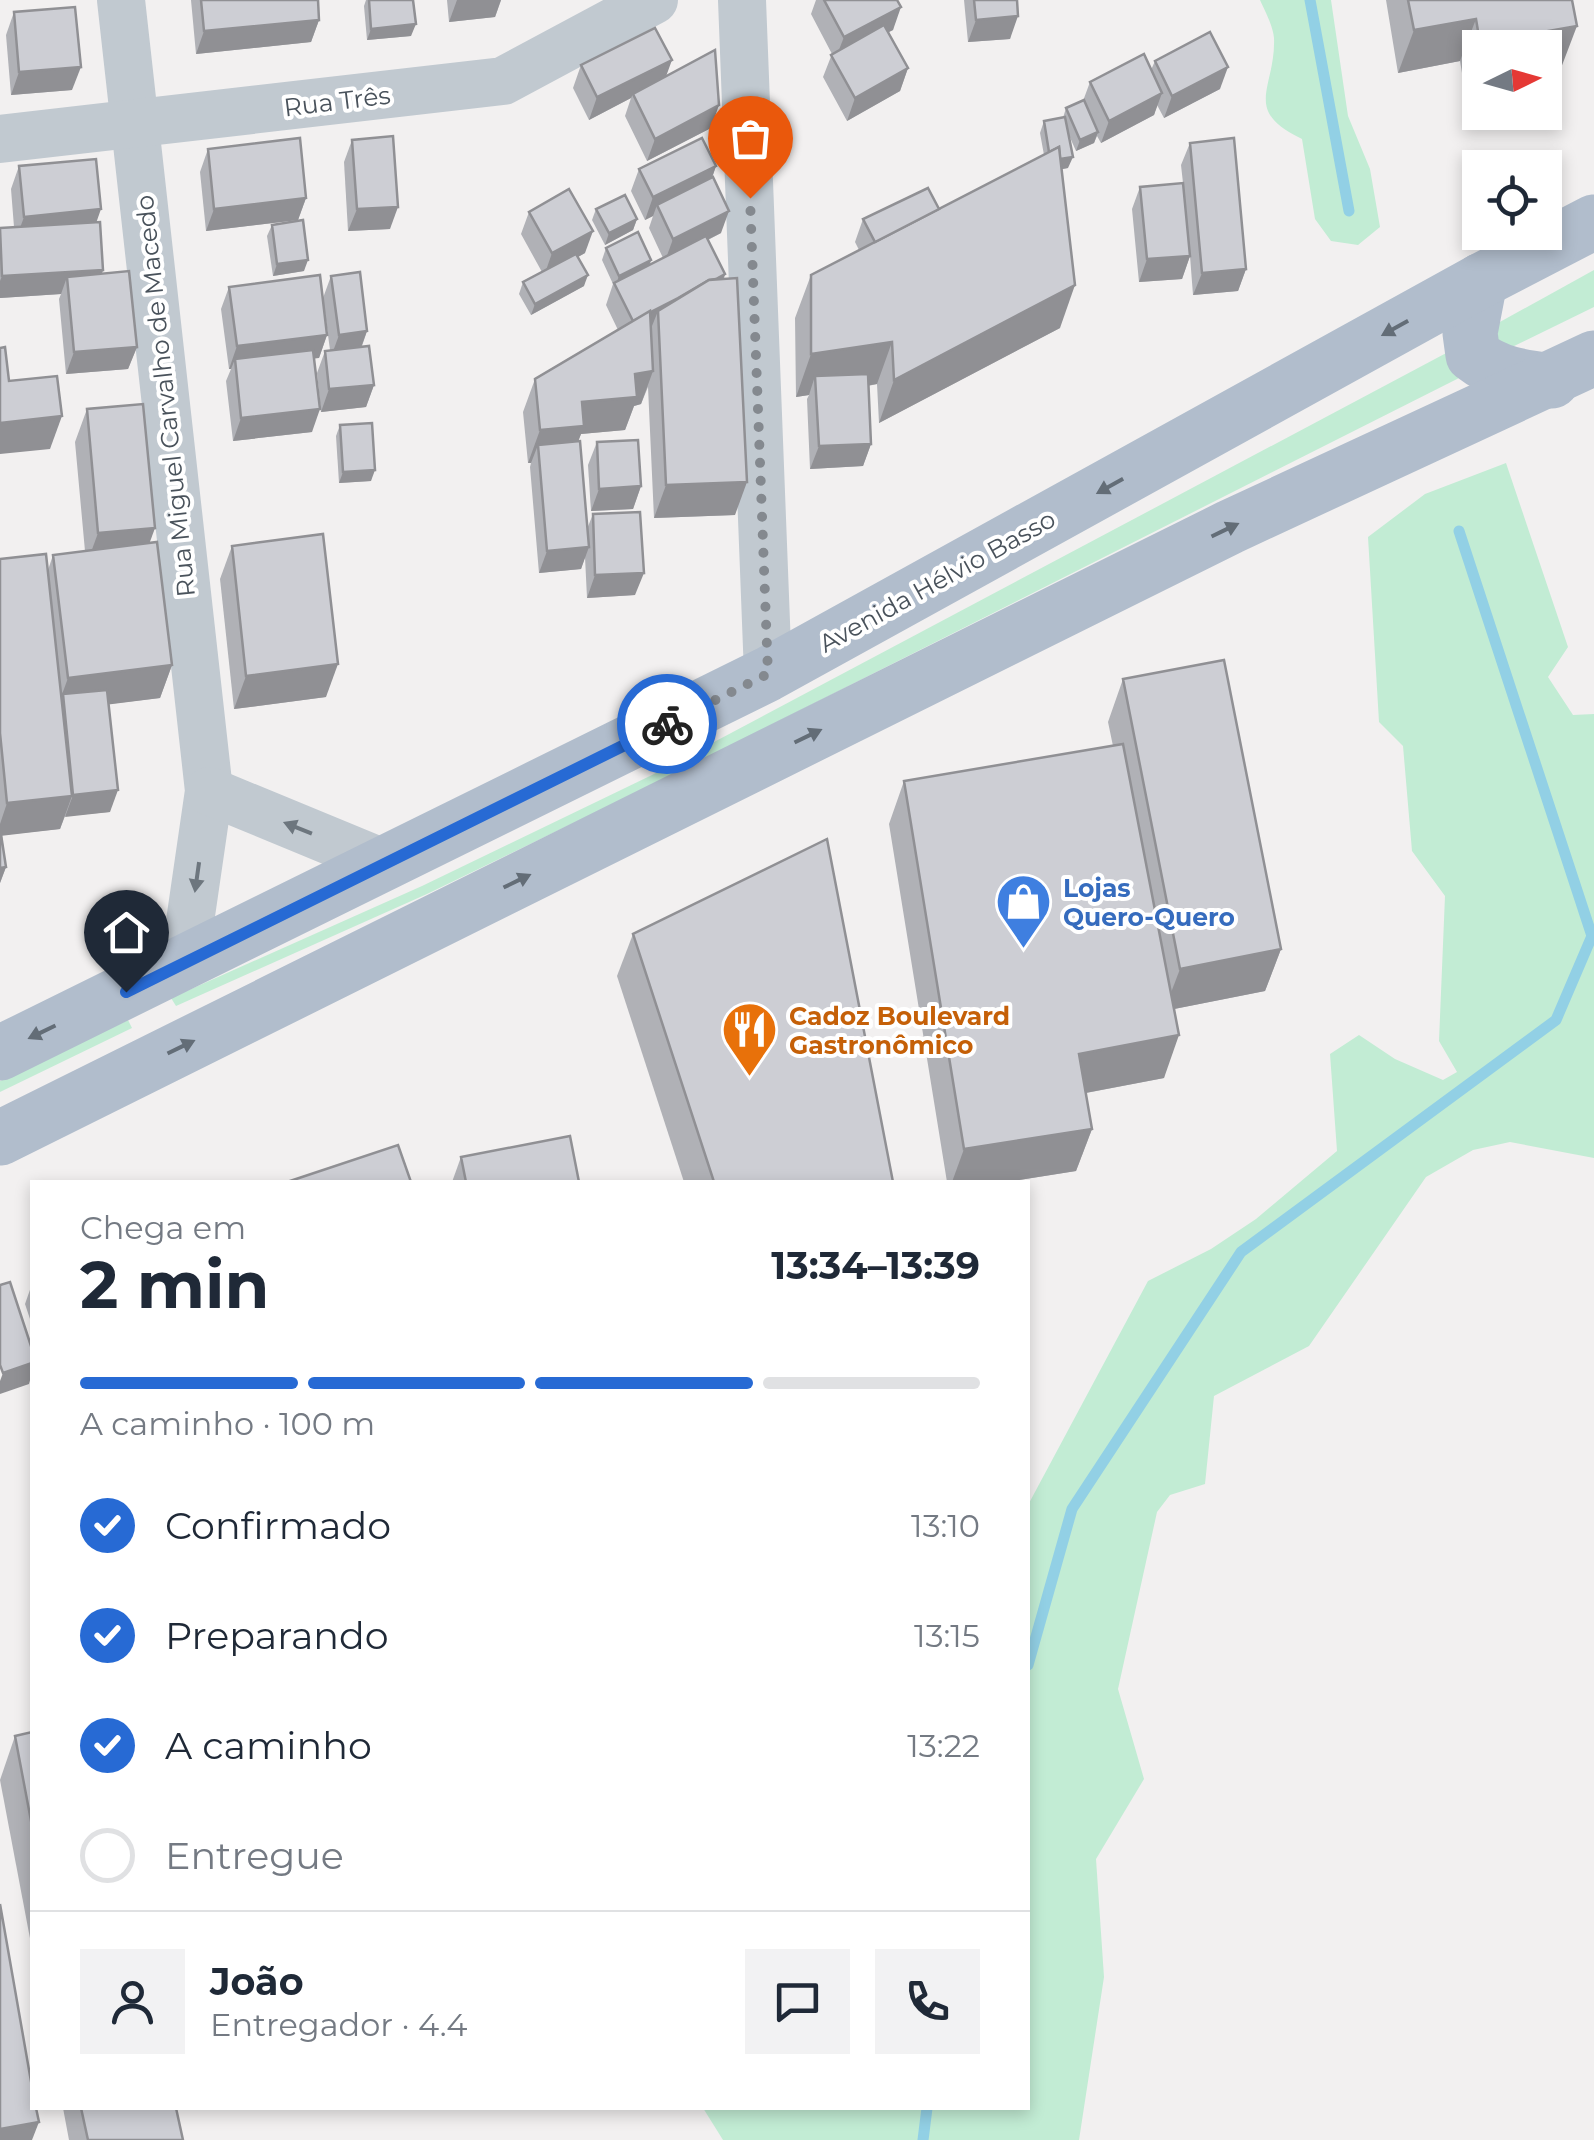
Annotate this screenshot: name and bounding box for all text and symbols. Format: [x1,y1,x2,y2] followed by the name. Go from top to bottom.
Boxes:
[1462,30,1562,130] north arrow
[1462,30,1562,250] map controls
[282,80,392,122] street label: Rua Três
[708,96,793,199] pin
[723,111,778,166] icon: bag
[1462,150,1562,250] button: locate
[129,193,201,599] street label: Rua Miguel Carvalho de Macedo
[1380,320,1409,337] one-way arrow
[1096,476,1124,494] one-way arrow
[814,503,1060,659] street label: Avenida Hélvio Basso
[1211,521,1240,538] one-way arrow
[617,674,717,774] courier
[640,697,695,752] icon: bike
[794,728,823,745] one-way arrow
[283,820,313,836] one-way arrow
[188,862,204,894] one-way arrow
[503,872,532,889] one-way arrow
[994,872,1054,951] shop icon: Lojas Quero-Quero
[1063,873,1235,932] place label: Lojas Quero-Quero
[84,890,169,993] pin
[99,905,154,960] icon: home
[720,1000,780,1079] restaurant icon: Cadoz Boulevard Gastronômico
[789,1001,1010,1060] place label: Cadoz Boulevard Gastronômico
[27,1024,56,1041] one-way arrow
[167,1039,196,1056] one-way arrow
[80,1208,246,1247] text: Chega em
[771,1242,980,1289] text: 13:34–13:39
[80,1245,269,1324] text: 2 min
[80,1404,375,1443] text: A caminho · 100 m
[80,1498,135,1553] icon: check
[165,1502,391,1549] text: Confirmado
[911,1506,980,1545] text: 13:10
[80,1608,135,1663] icon: check
[165,1612,389,1659] text: Preparando
[914,1616,980,1655] text: 13:15
[80,1718,135,1773] icon: check
[165,1722,372,1769] text: A caminho
[907,1726,980,1765] text: 13:22
[165,1832,344,1879] text: Entregue
[80,1949,185,2054] button: person
[745,1949,850,2054] button: chat
[875,1949,980,2054] button: phone
[210,1958,304,2005] text: João
[210,2005,467,2044] text: Entregador · 4.4

